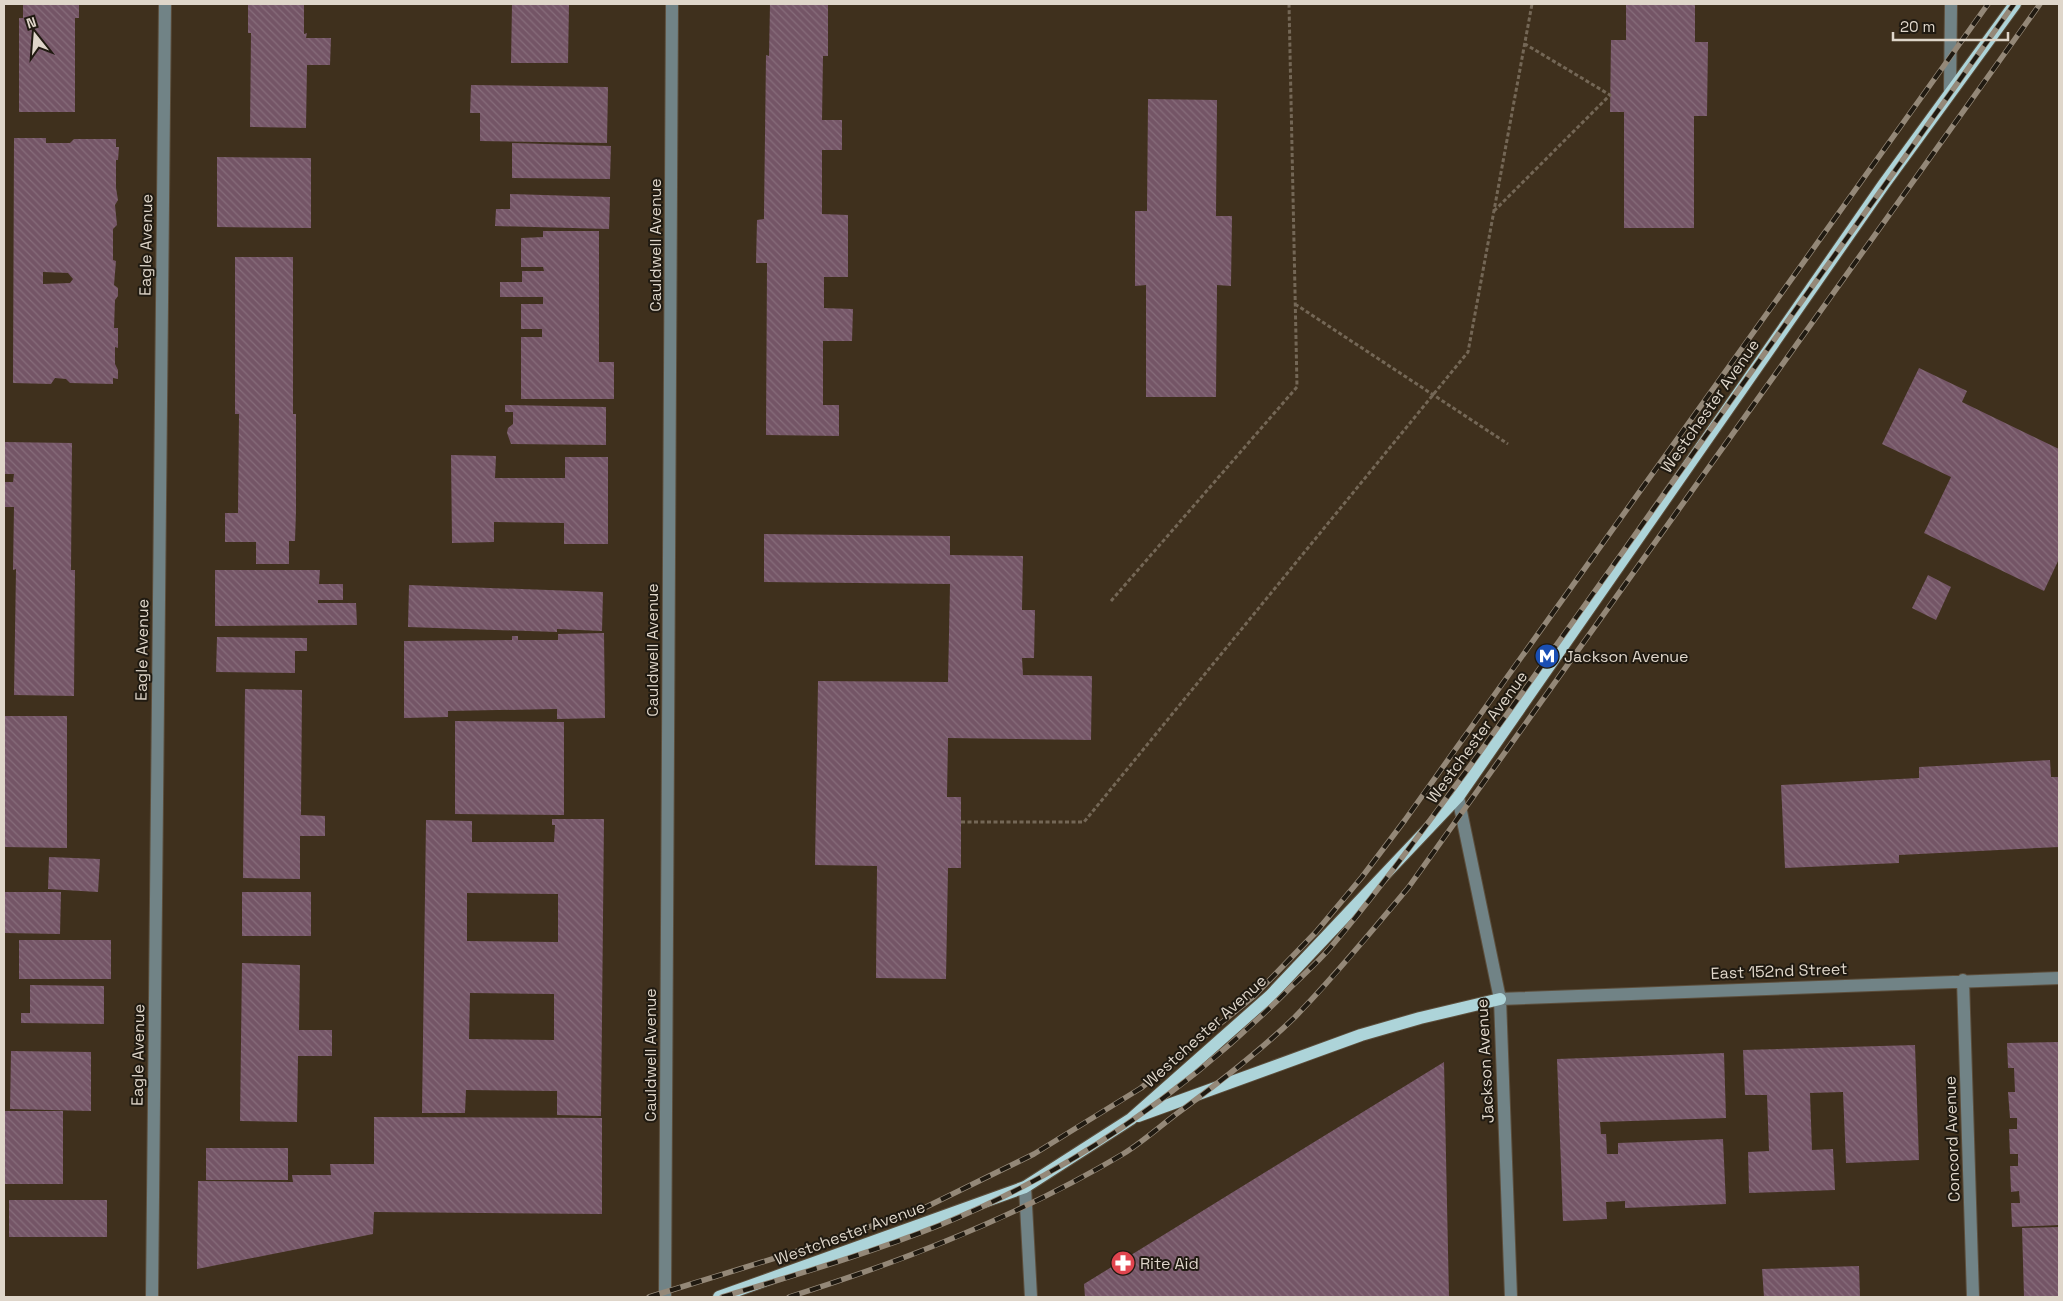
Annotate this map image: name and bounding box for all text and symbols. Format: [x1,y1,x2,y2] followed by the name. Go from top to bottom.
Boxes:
[10,10,60,60] north arrow
[1893,10,2008,42] scale bar
[24,13,38,33] text: N
[1900,17,1935,36] text: 20 m
[645,178,666,312] street label: Cauldwell Avenue
[135,194,157,296] street label: Eagle Avenue
[1656,335,1764,477] street label: Westchester Avenue
[642,583,663,717] street label: Cauldwell Avenue
[131,599,153,701] street label: Eagle Avenue
[1534,643,1560,669] metro station icon: Jackson Avenue
[1564,646,1689,667] place label: Jackson Avenue
[1422,667,1532,807] street label: Westchester Avenue
[1710,958,1848,984] street label: East 152nd Street
[1139,970,1271,1092] street label: Westchester Avenue
[640,988,661,1122] street label: Cauldwell Avenue
[1471,998,1499,1124] street label: Jackson Avenue
[127,1004,149,1106] street label: Eagle Avenue
[1939,1076,1965,1202] street label: Concord Avenue
[772,1196,928,1270] street label: Westchester Avenue
[1110,1250,1136,1276] pharmacy icon: Rite Aid
[1140,1253,1199,1274] place label: Rite Aid

